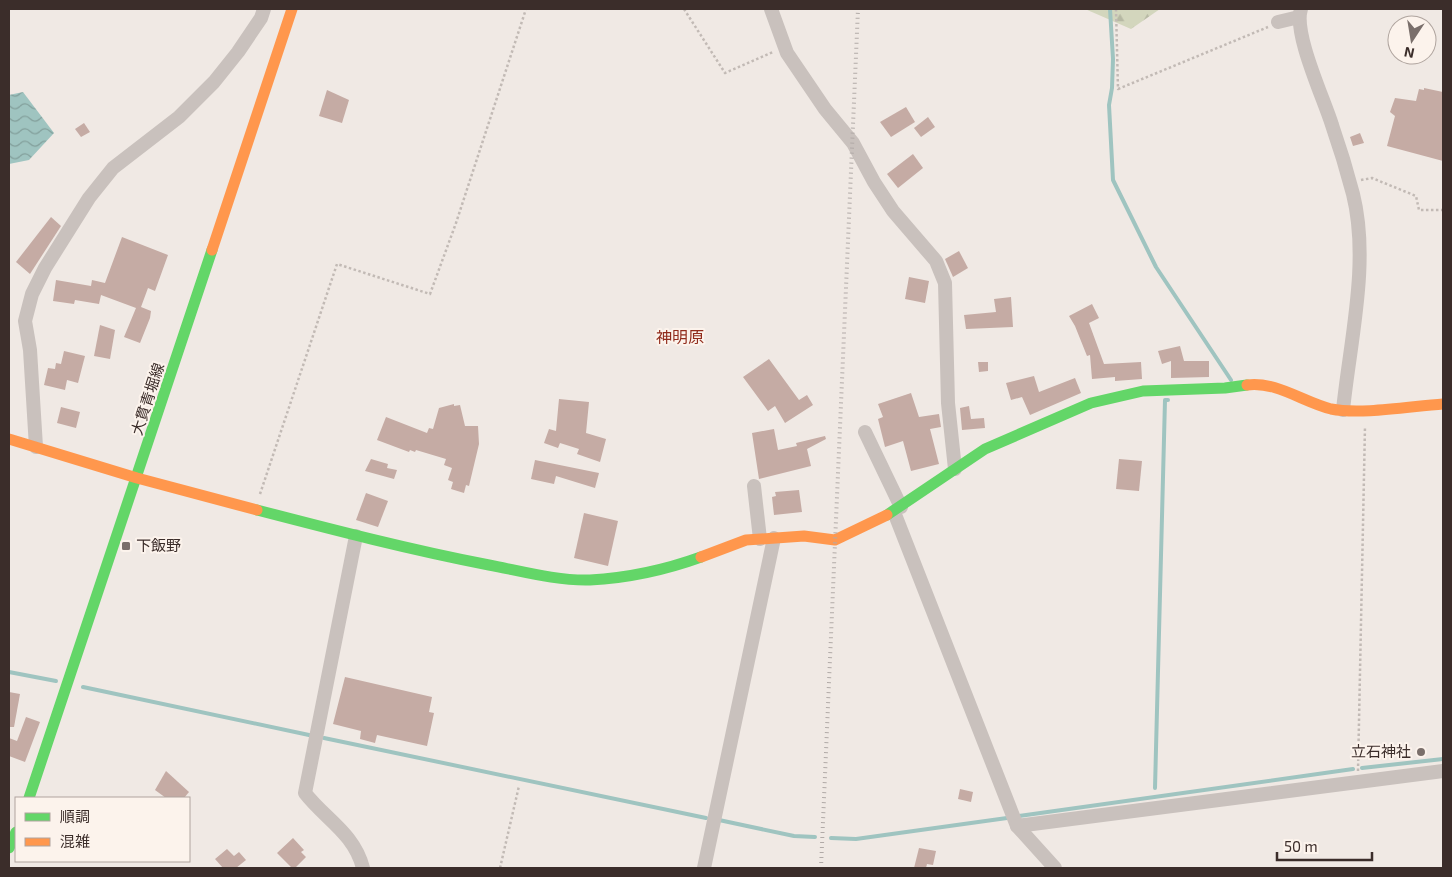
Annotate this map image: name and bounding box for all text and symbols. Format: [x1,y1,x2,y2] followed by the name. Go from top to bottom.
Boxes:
[1387,15,1437,65] north arrow
[1402,44,1416,63] text: N
[656,327,704,346] district label: 神明原
[127,360,167,437] street label: 大貫青堀線
[136,536,181,554] place label: 下飯野
[120,540,132,552] marker: 下飯野
[1351,742,1411,760] place label: 立石神社
[1415,746,1427,758] marker: 立石神社
[15,797,190,862] legend
[60,807,90,825] text: 順調
[1277,830,1372,862] scale bar
[60,832,90,850] text: 混雑
[1284,837,1318,855] text: 50 m

